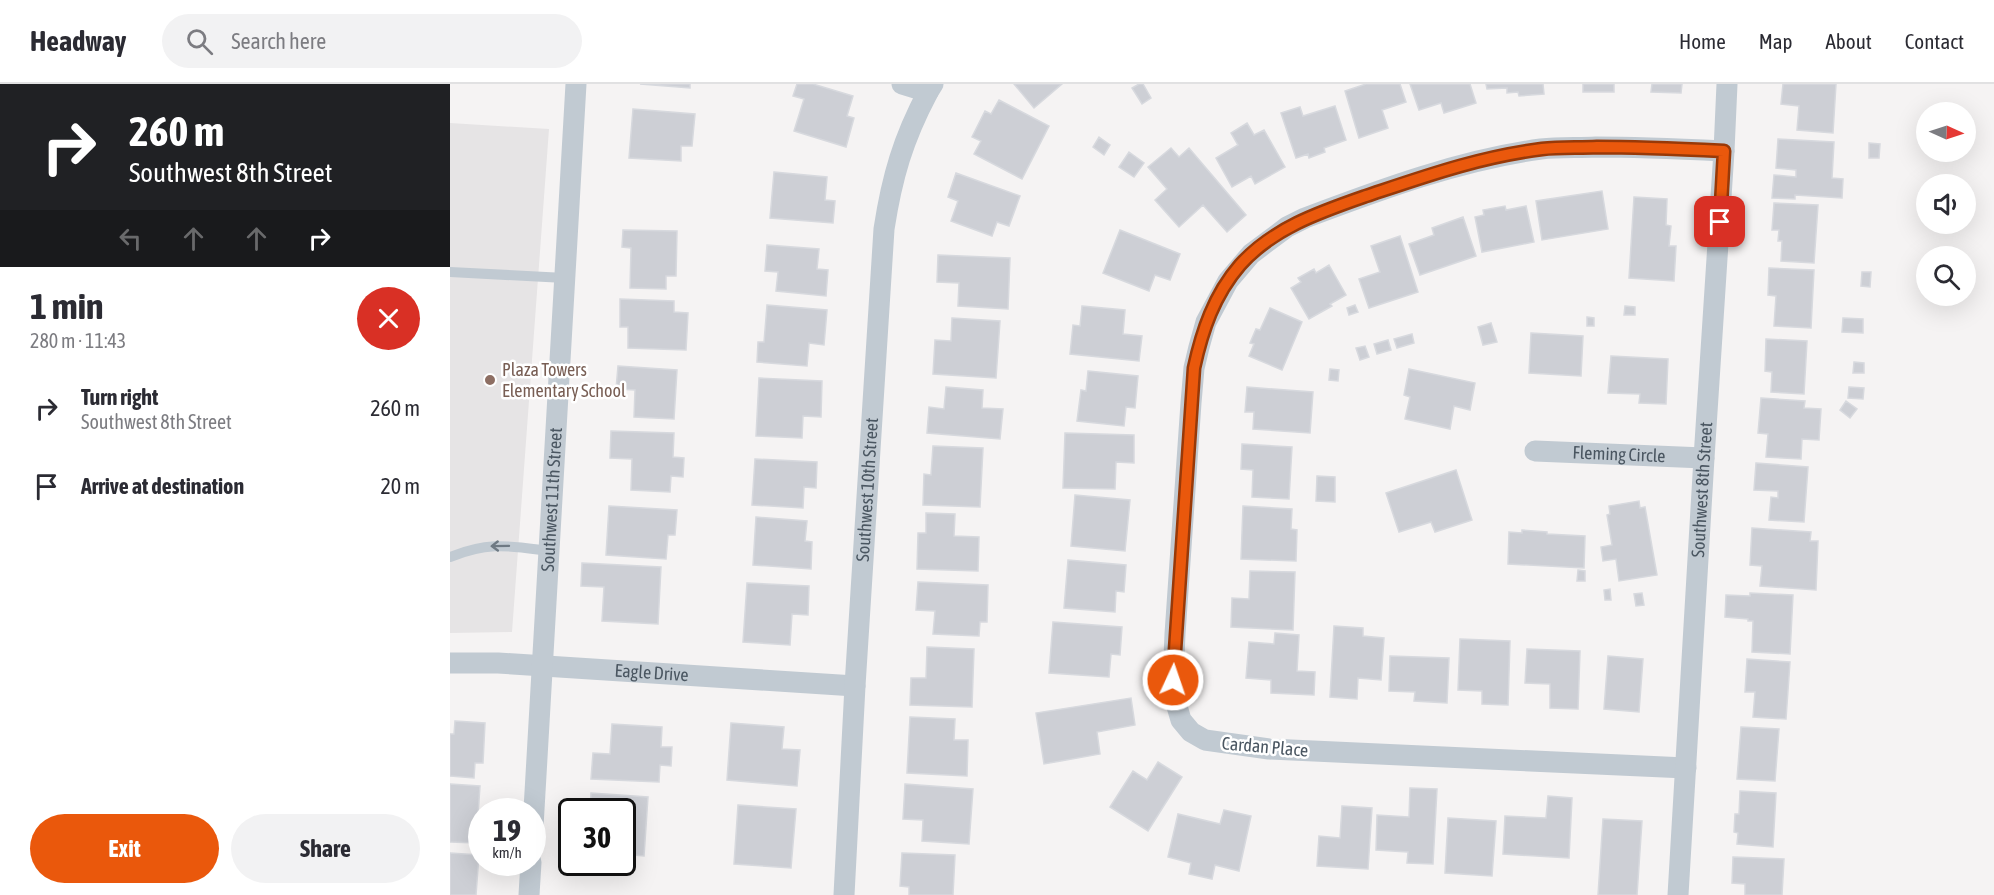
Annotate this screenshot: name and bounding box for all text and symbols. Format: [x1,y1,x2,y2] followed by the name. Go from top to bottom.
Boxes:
[162,14,582,68] search box
[30,25,126,57] text: Headway
[183,25,216,58] icon: search
[231,28,326,54] text: Search here
[1679,29,1726,53] text: Home
[1759,29,1793,53] text: Map
[1826,29,1872,53] text: About
[1905,29,1964,53] text: Contact
[1916,102,1976,162] north arrow
[1916,102,1976,306] map controls
[129,107,224,155] text: 260 m
[30,108,108,186] icon: right
[129,157,333,188] text: Southwest 8th Street
[1916,174,1976,234] button: sound
[1694,196,1745,247] pin
[1703,205,1736,238] icon: arrive
[114,222,147,255] icon: left
[177,222,210,255] icon: ahead
[240,222,273,255] icon: ahead
[303,222,336,255] icon: right
[1916,246,1976,306] button: search
[30,285,104,327] text: 1 min
[357,287,420,350] button: close
[30,329,126,352] text: 280 m · 11:43
[502,359,626,401] place label: Plaza Towers Elementary School
[483,373,497,387] marker: Plaza Towers Elementary School
[81,384,158,410] text: Turn right
[30,392,63,425] icon: right
[370,395,420,421] text: 260 m
[81,410,232,433] text: Southwest 8th Street
[852,417,882,562] street label: Southwest 10th Street
[1687,421,1716,558] street label: Southwest 8th Street
[537,427,566,572] street label: Southwest 11th Street
[1572,442,1666,466] street label: Fleming Circle
[30,470,63,503] icon: arrive
[81,473,244,499] text: Arrive at destination
[380,473,420,499] text: 20 m
[490,540,510,552] one-way arrow
[1141,648,1205,712] position arrow
[614,660,689,685] street label: Eagle Drive
[1221,732,1309,761] street label: Cardan Place
[558,798,636,876] speed limit sign: 30
[493,813,521,847] text: 19
[30,814,219,883] button: Exit
[231,814,420,883] button: Share
[492,844,522,861] text: km/h

